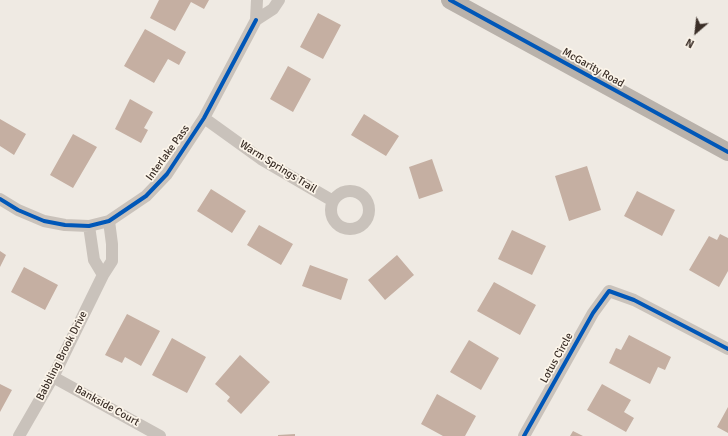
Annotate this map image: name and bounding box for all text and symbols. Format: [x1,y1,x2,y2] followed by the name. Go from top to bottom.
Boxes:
[676,12,716,52] north arrow
[684,36,697,51] text: N
[560,46,626,90] street label: McGarity Road
[143,123,193,183] street label: Interlake Pass
[237,138,319,196] street label: Warm Springs Trail
[34,309,90,403] street label: Babbling Brook Drive
[538,331,576,385] street label: Lotus Circle
[72,383,142,429] street label: Bankside Court

